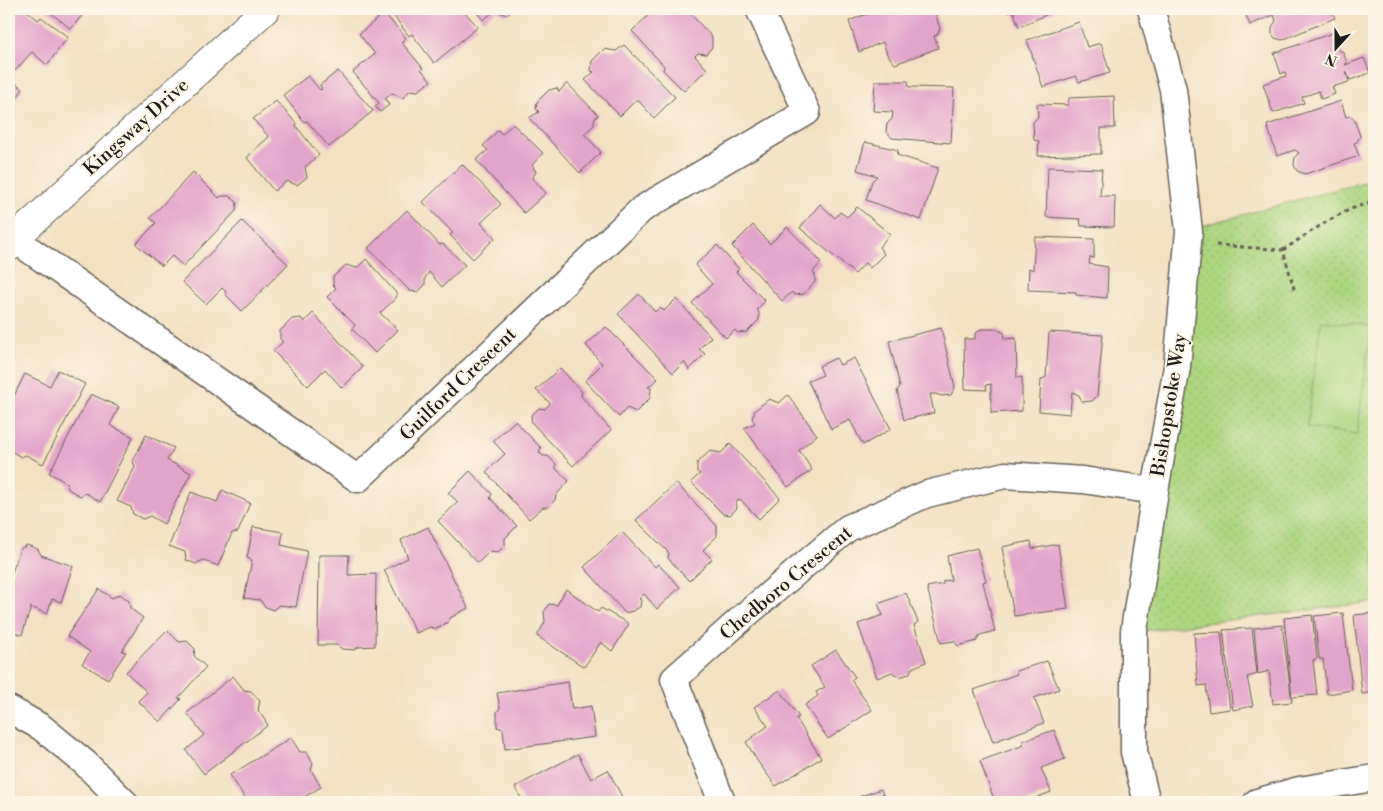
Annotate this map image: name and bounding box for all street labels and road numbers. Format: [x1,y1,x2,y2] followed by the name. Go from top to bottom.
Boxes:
[78,73,194,181] street label: Kingsway Drive
[395,322,522,446] street label: Guilford Crescent
[1146,331,1192,479] street label: Bishopstoke Way
[715,521,857,645] street label: Chedboro Crescent

